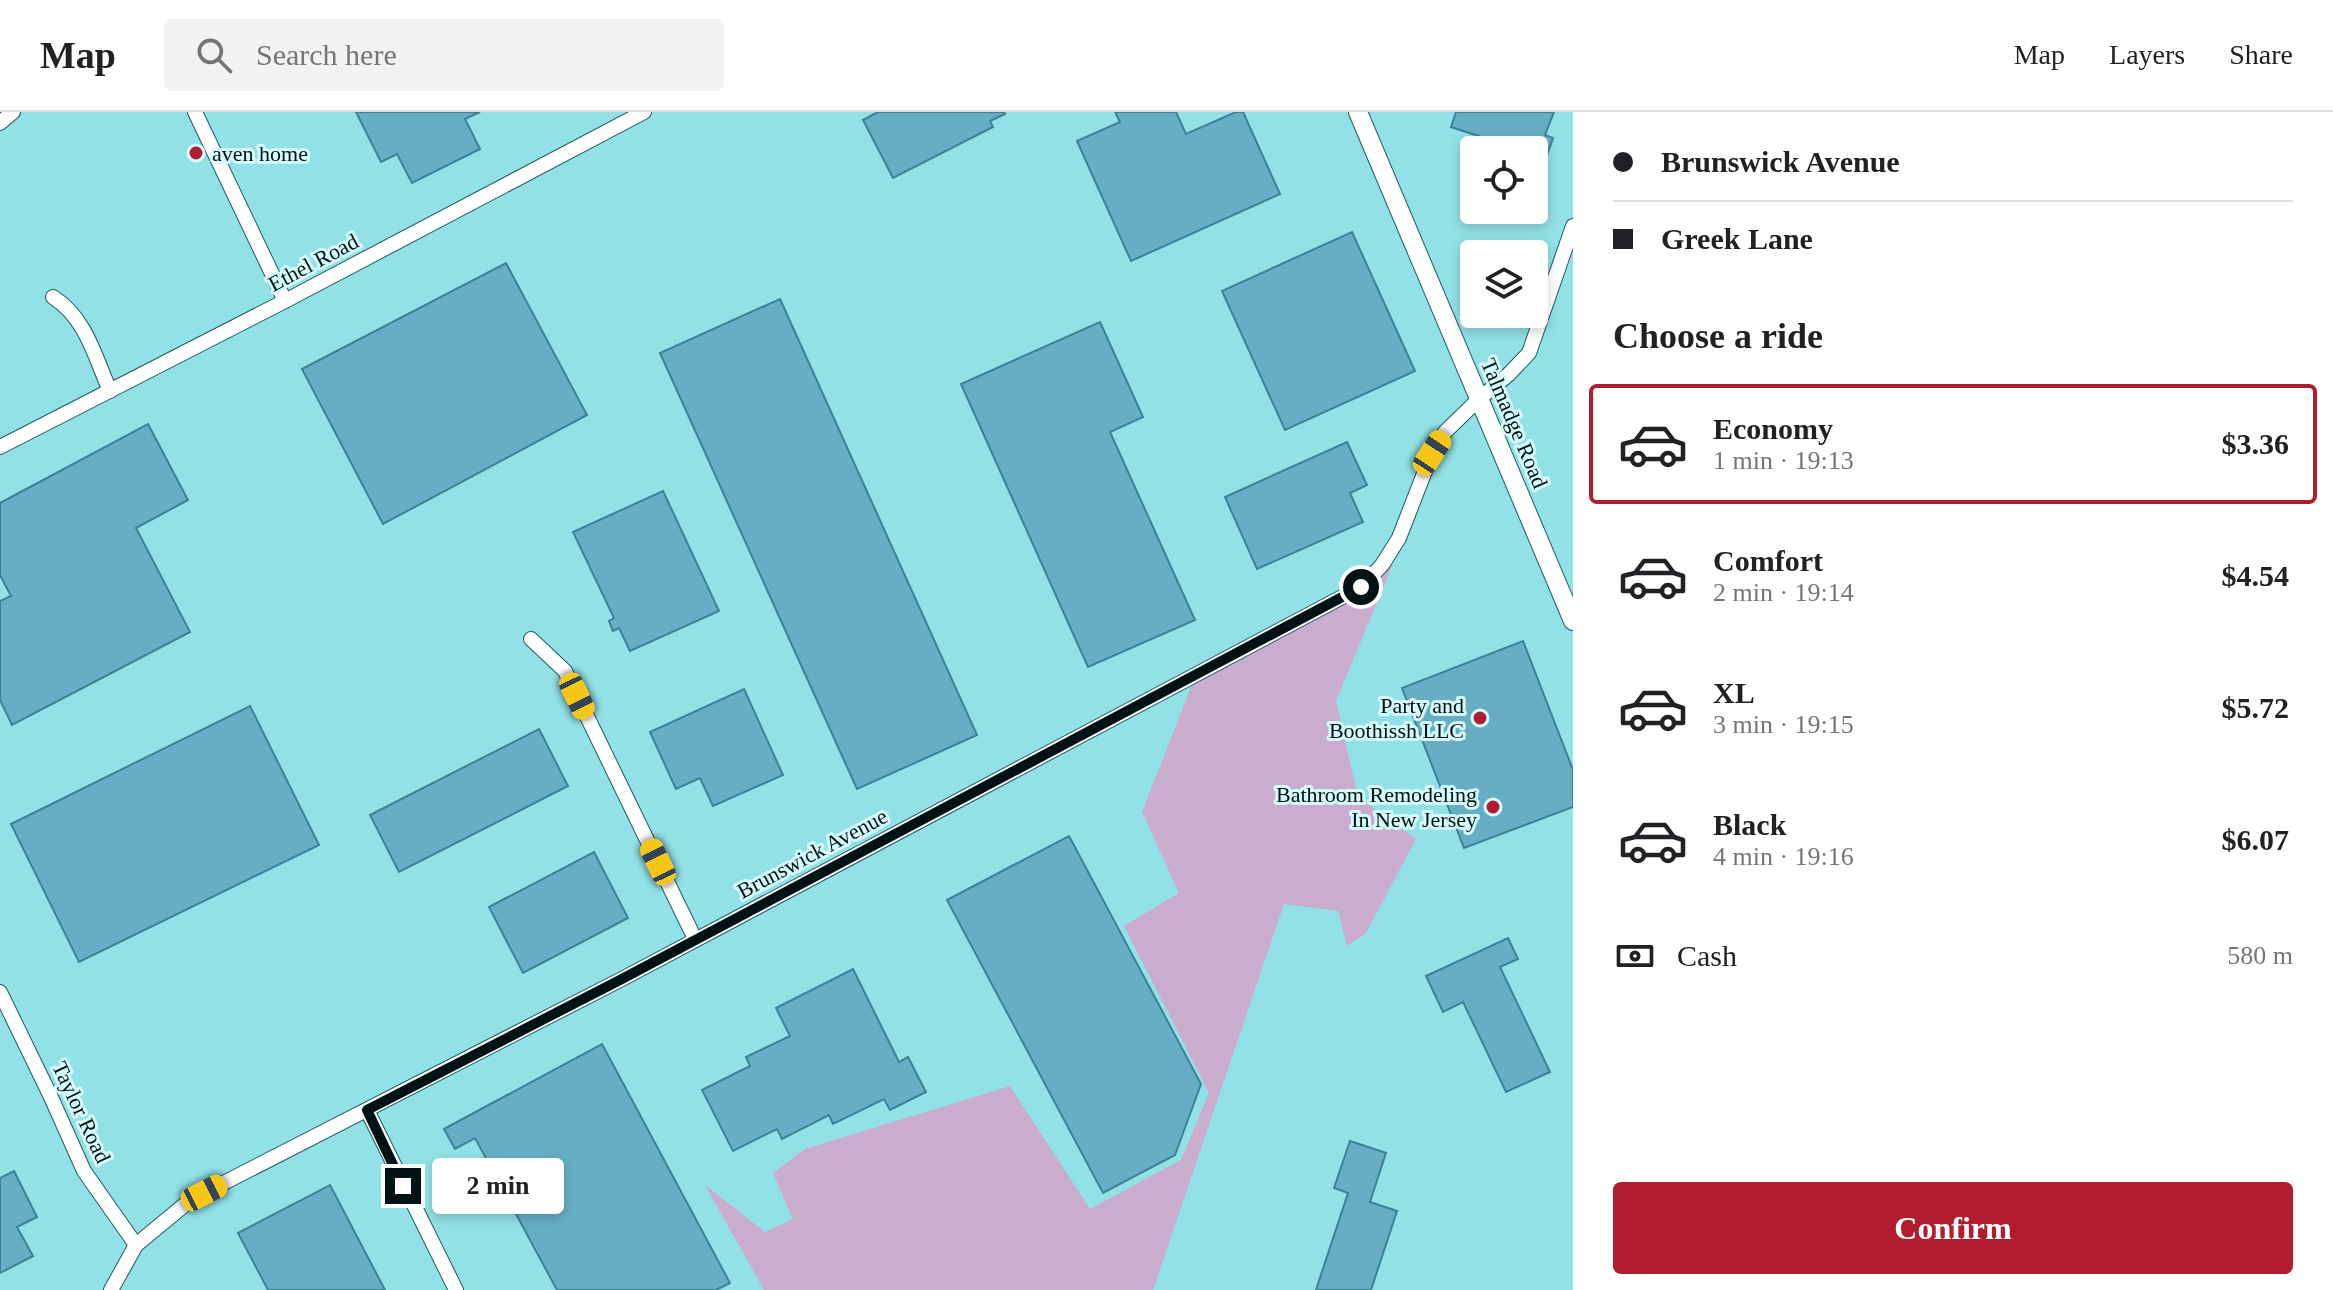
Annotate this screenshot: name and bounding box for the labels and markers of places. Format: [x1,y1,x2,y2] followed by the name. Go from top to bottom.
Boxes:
[212,141,308,166] place label: aven home
[187,144,205,162] marker: aven home
[1329,693,1464,743] place label: Party and Boothissh LLC
[1471,709,1489,727] marker: Party and Boothissh LLC
[1276,782,1477,832] place label: Bathroom Remodeling In New Jersey
[1484,798,1502,816] marker: Bathroom Remodeling In New Jersey

